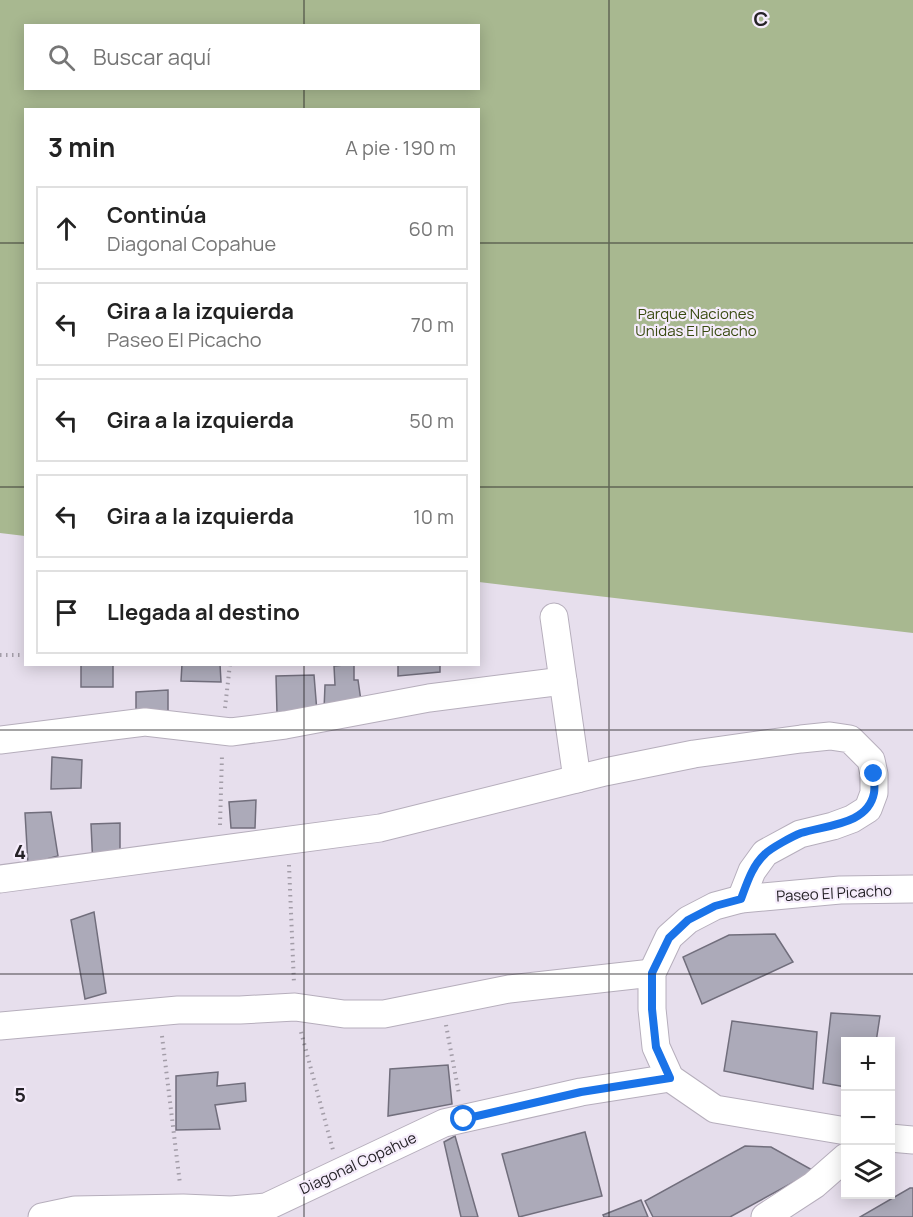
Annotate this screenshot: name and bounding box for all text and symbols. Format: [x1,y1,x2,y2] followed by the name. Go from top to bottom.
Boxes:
[754,5,768,32] text: C
[24,24,480,90] search box
[45,41,78,74] icon: search
[93,42,211,72] text: Buscar aquí
[48,129,115,165] text: 3 min
[345,134,456,161] text: A pie · 190 m
[107,200,207,230] text: Continúa
[50,212,83,245] icon: ahead
[408,215,454,242] text: 60 m
[107,230,276,257] text: Diagonal Copahue
[107,296,294,326] text: Gira a la izquierda
[635,303,757,341] park label: Parque Naciones Unidas El Picacho
[50,308,83,341] icon: left
[411,311,454,338] text: 70 m
[107,326,261,353] text: Paseo El Picacho
[50,404,83,437] icon: left
[107,405,294,435] text: Gira a la izquierda
[409,407,454,434] text: 50 m
[50,500,83,533] icon: left
[107,501,294,531] text: Gira a la izquierda
[413,503,454,530] text: 10 m
[50,596,83,629] icon: arrive
[107,597,300,627] text: Llegada al destino
[860,760,886,786] route end
[14,838,26,865] text: 4
[776,879,893,907] street label: Paseo El Picacho
[841,1037,895,1199] map controls
[841,1037,895,1091] button: +
[14,1081,26,1108] text: 5
[841,1091,895,1145] button: −
[450,1105,476,1131] route start
[296,1127,420,1199] street label: Diagonal Copahue
[841,1145,895,1199] button: layers

